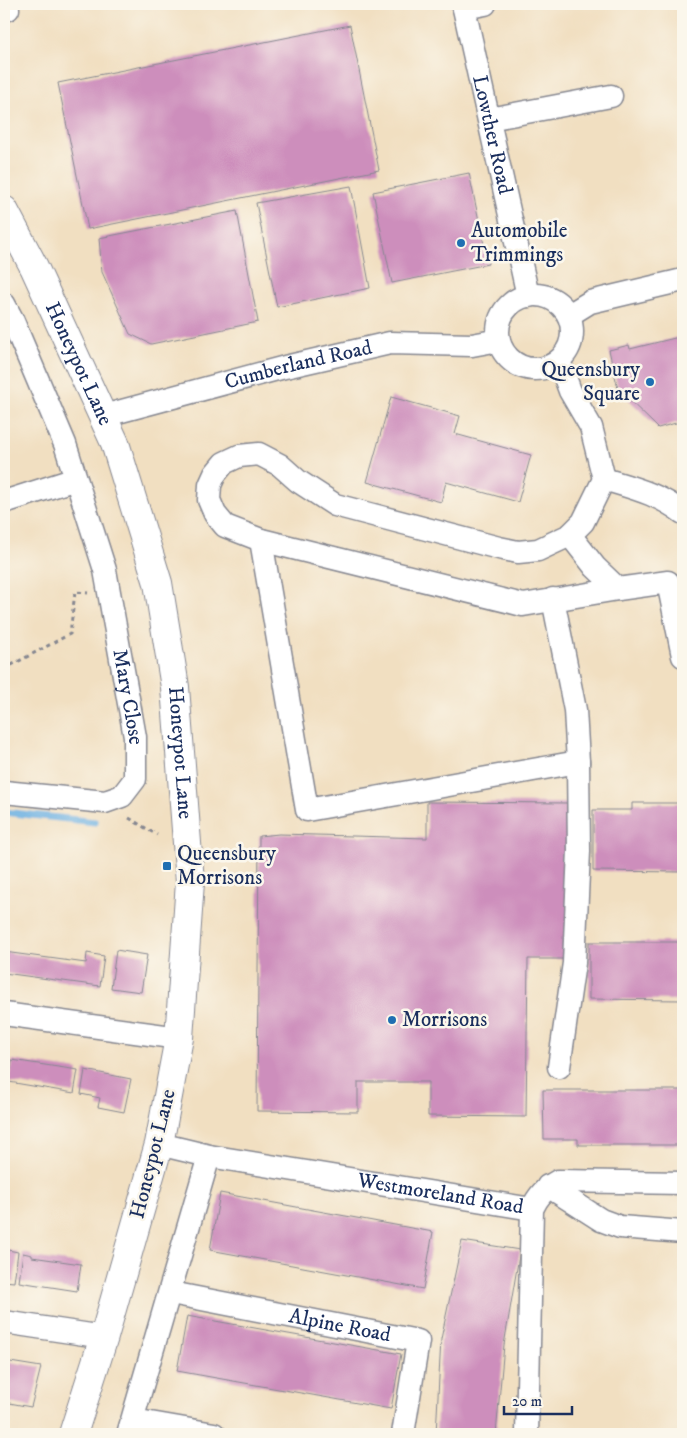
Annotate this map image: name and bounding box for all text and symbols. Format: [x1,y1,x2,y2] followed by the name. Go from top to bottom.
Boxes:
[466,73,518,197] street label: Lowther Road
[471,218,568,268] place label: Automobile Trimmings
[455,237,467,249] marker: Automobile Trimmings
[39,298,118,430] street label: Honeypot Lane
[222,334,375,396] street label: Cumberland Road
[541,357,641,407] place label: Queensbury Square
[644,376,656,388] marker: Queensbury Square
[106,647,148,745] street label: Mary Close
[162,686,198,820] street label: Honeypot Lane
[177,841,277,891] place label: Queensbury Morrisons
[161,860,173,872] marker: Queensbury Morrisons
[402,1007,487,1033] place label: Morrisons
[386,1014,398,1026] marker: Morrisons
[124,1086,182,1222] street label: Honeypot Lane
[355,1167,526,1220] street label: Westmoreland Road
[287,1303,394,1349] street label: Alpine Road
[504,1383,572,1415] scale bar
[512,1392,542,1411] text: 20 m

